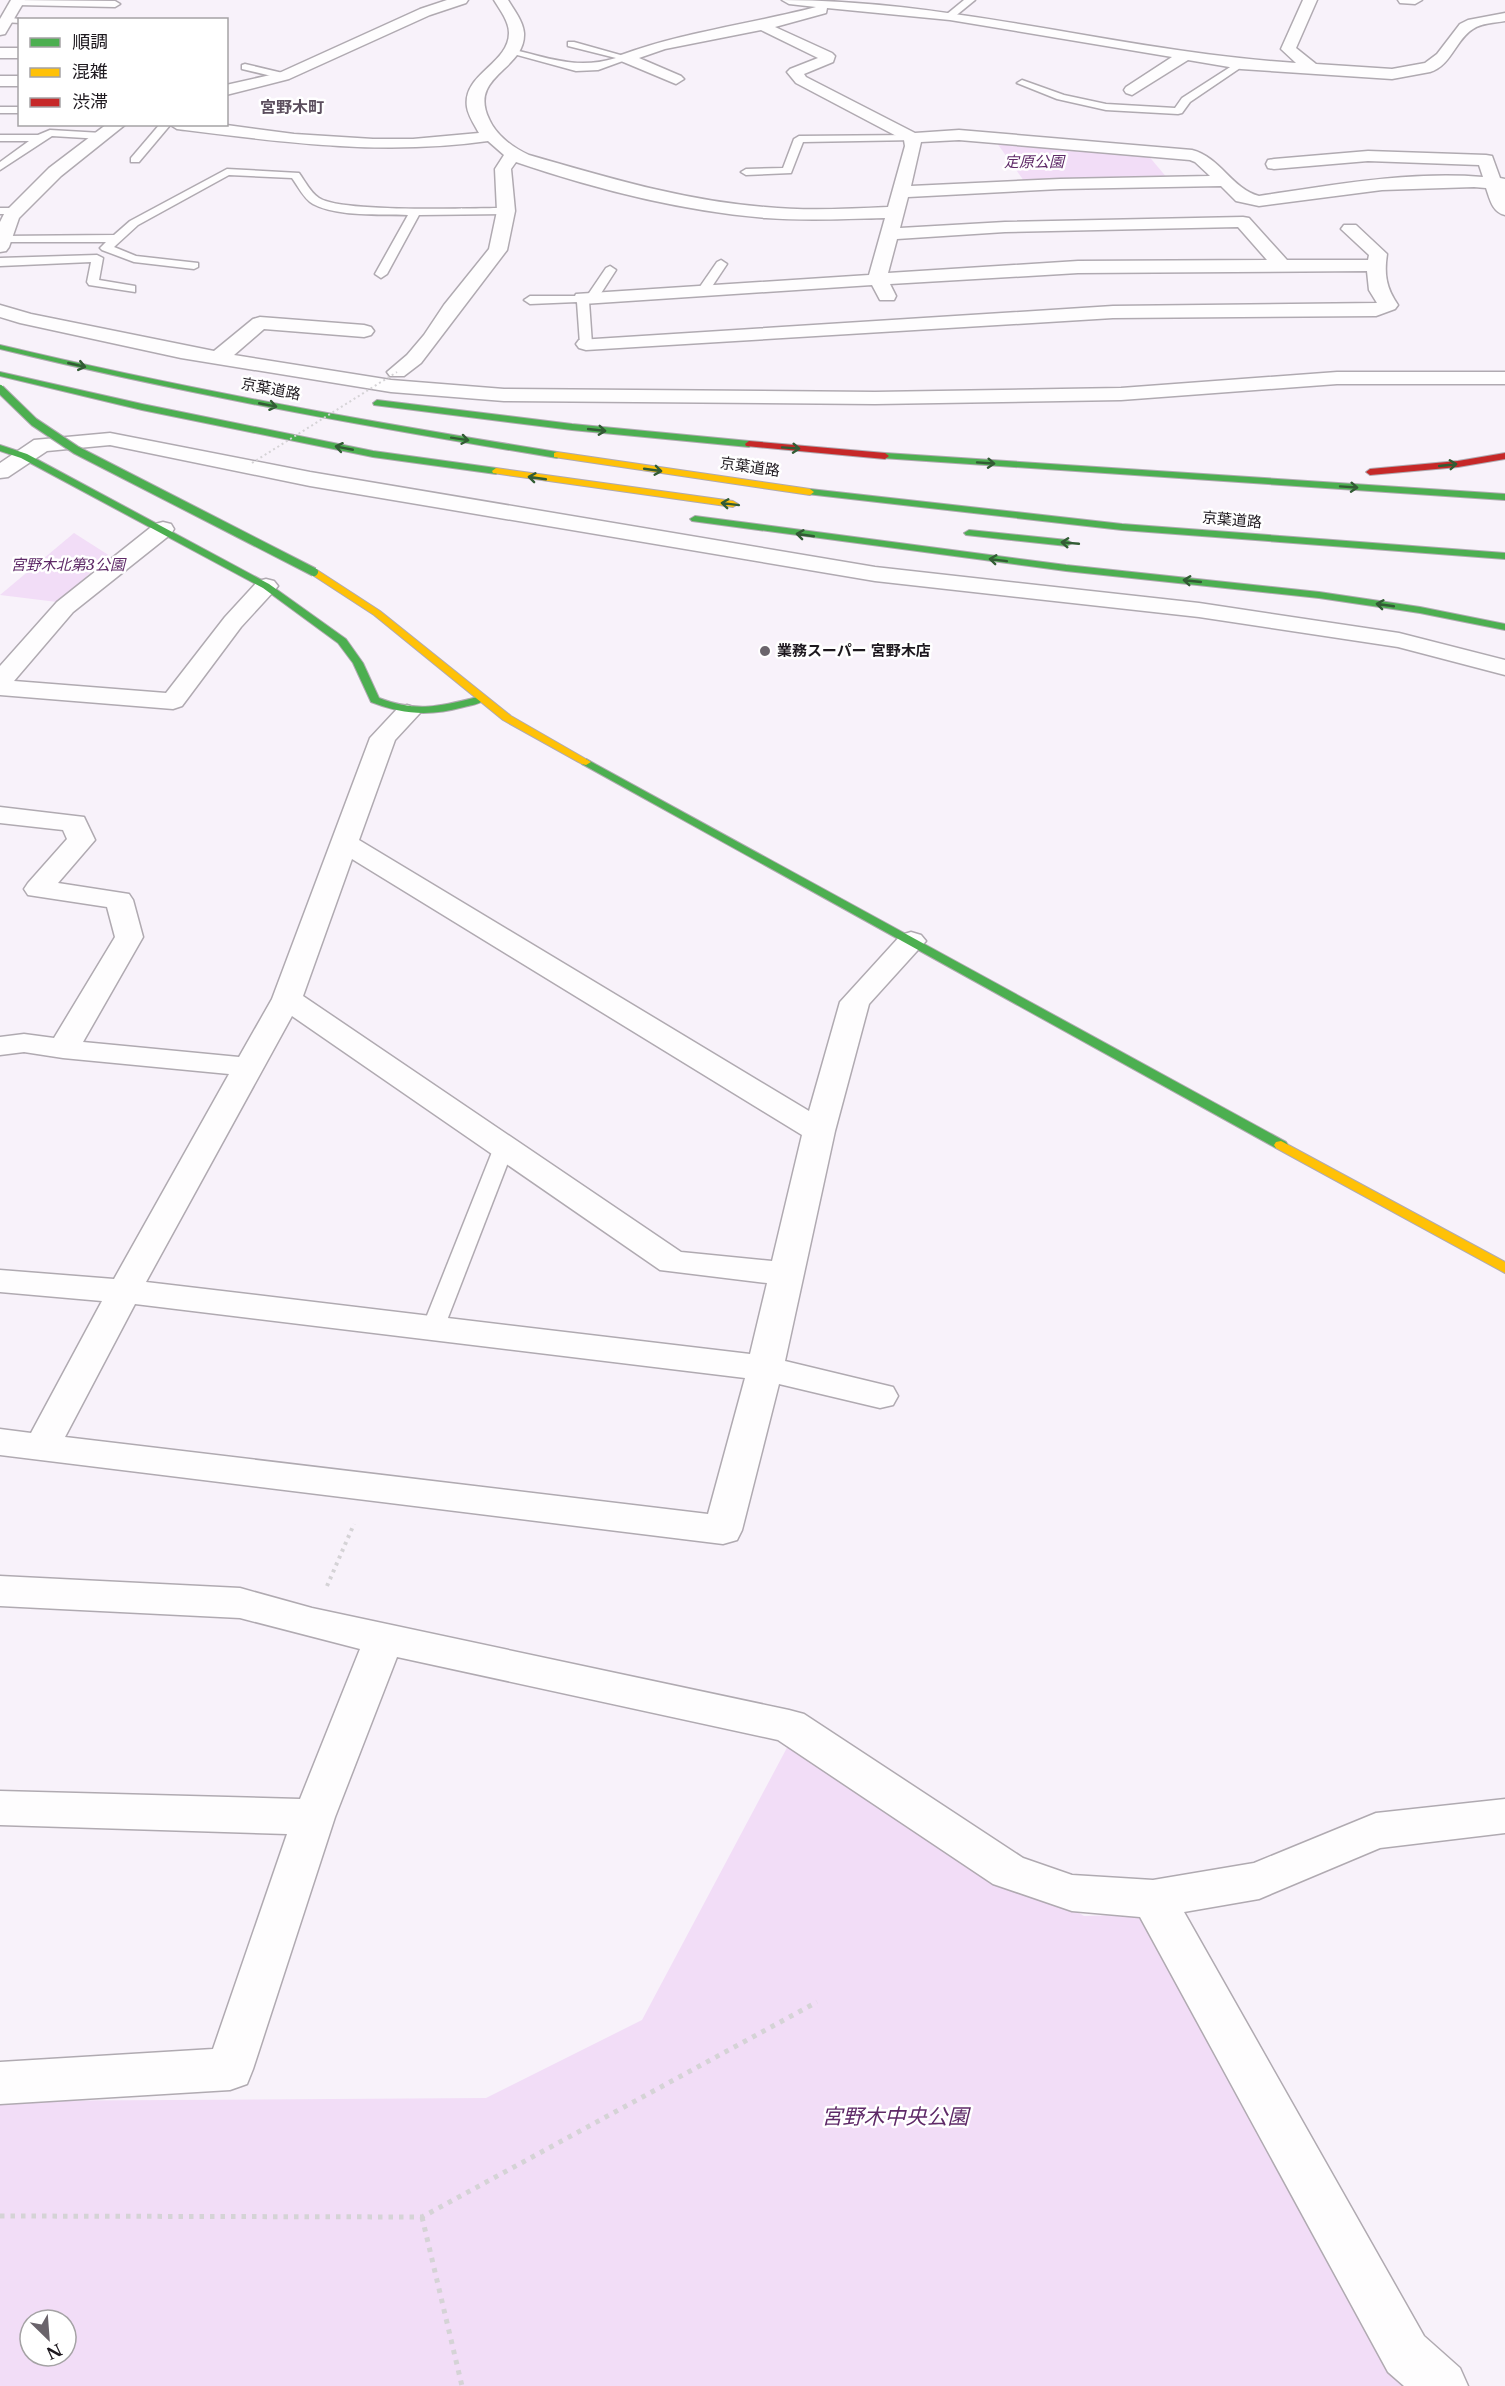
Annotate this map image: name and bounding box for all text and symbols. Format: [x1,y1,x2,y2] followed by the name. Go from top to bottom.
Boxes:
[18,18,228,126] legend
[72,31,108,53] text: 順調
[72,61,108,83] text: 混雑
[72,91,108,113] text: 渋滞
[260,97,324,117] district label: 宮野木町
[1004,152,1066,171] park label: 定原公園
[67,360,87,371] one-way arrow
[240,373,302,404] street label: 京葉道路
[258,400,277,411] one-way arrow
[587,425,607,436] one-way arrow
[450,434,469,445] one-way arrow
[335,442,354,453] one-way arrow
[781,443,801,454] one-way arrow
[719,453,781,480] street label: 京葉道路
[975,458,995,469] one-way arrow
[1437,459,1457,470] one-way arrow
[642,464,662,475] one-way arrow
[527,472,547,483] one-way arrow
[1338,482,1358,493] one-way arrow
[721,498,741,509] one-way arrow
[1201,507,1263,532] street label: 京葉道路
[795,529,815,540] one-way arrow
[1060,538,1080,549] one-way arrow
[989,554,1009,565] one-way arrow
[11,555,127,574] park label: 宮野木北第3公園
[1183,575,1202,586] one-way arrow
[1376,600,1396,611] one-way arrow
[777,641,931,660] place label: 業務スーパー 宮野木店
[758,644,772,658] marker: 業務スーパー 宮野木店
[822,2104,971,2130] park label: 宮野木中央公園
[18,2308,78,2368] north arrow
[43,2339,65,2364] text: N

